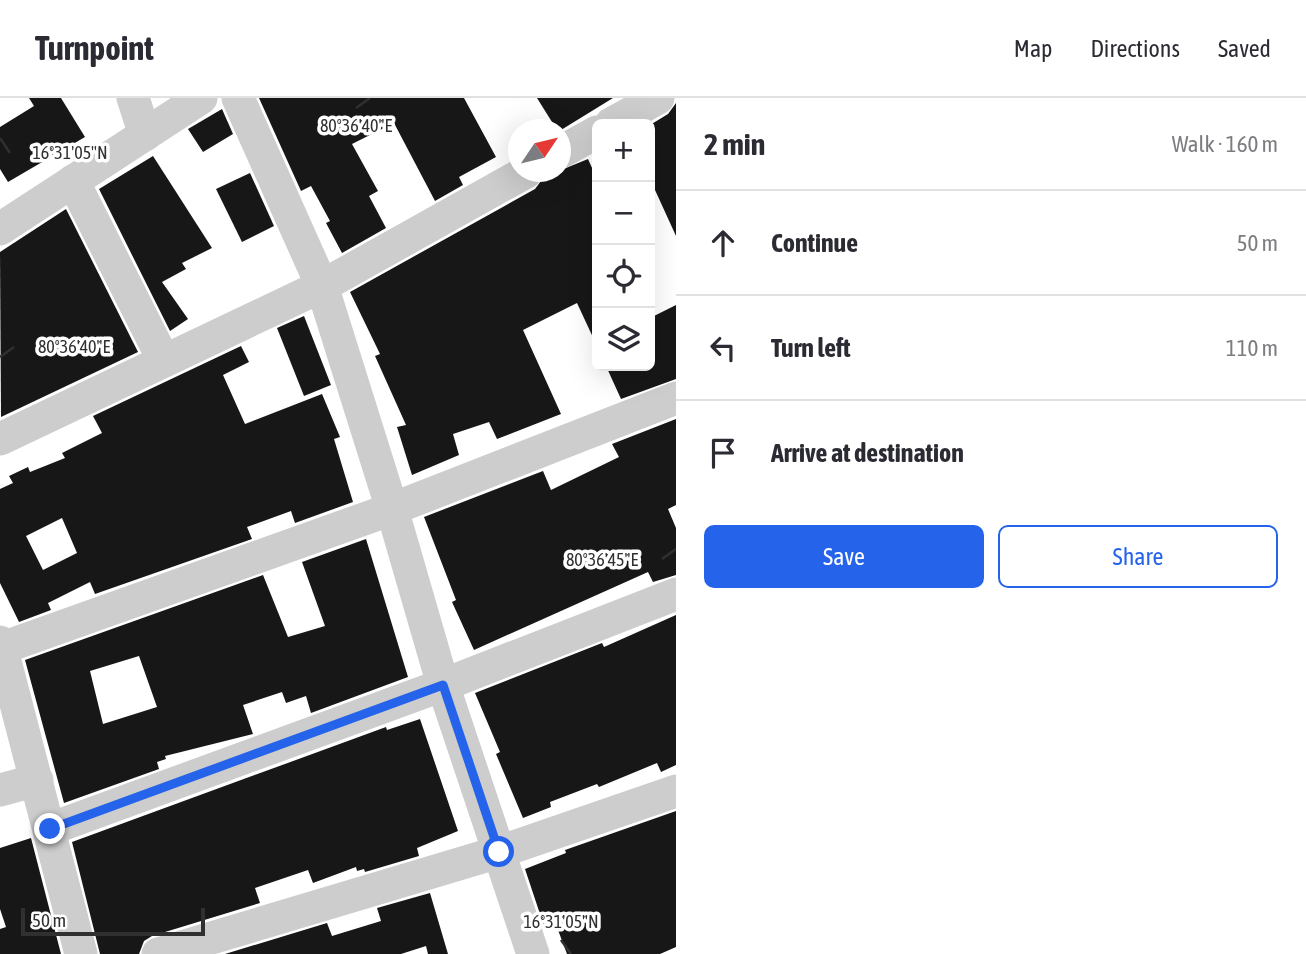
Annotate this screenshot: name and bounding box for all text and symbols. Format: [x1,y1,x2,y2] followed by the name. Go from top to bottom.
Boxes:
[35,29,154,67] text: Turnpoint
[1014,35,1052,62] text: Map
[1090,35,1180,62] text: Directions
[1218,35,1271,62] text: Saved
[320,115,392,136] text: 80°36'40"E
[508,119,571,182] north arrow
[592,119,655,371] map controls
[592,119,655,182] button: +
[704,127,765,161] text: 2 min
[1172,131,1278,157] text: Walk · 160 m
[32,142,108,163] text: 16°31'05"N
[592,182,655,245] button: −
[704,224,742,262] icon: ahead
[771,228,858,258] text: Continue
[1237,230,1278,256] text: 50 m
[592,245,655,308] button: locate
[592,308,655,371] button: layers
[704,329,742,367] icon: left
[771,333,851,363] text: Turn left
[1226,335,1278,361] text: 110 m
[38,336,110,357] text: 80°36'40"E
[704,434,742,472] icon: arrive
[771,438,964,468] text: Arrive at destination
[704,525,984,588] button: Save
[998,525,1278,588] button: Share
[566,549,638,570] text: 80°36'45"E
[34,813,65,844] route end
[483,836,514,867] route start
[21,905,205,937] scale bar
[32,909,66,931] text: 50 m
[523,911,599,932] text: 16°31'05"N

